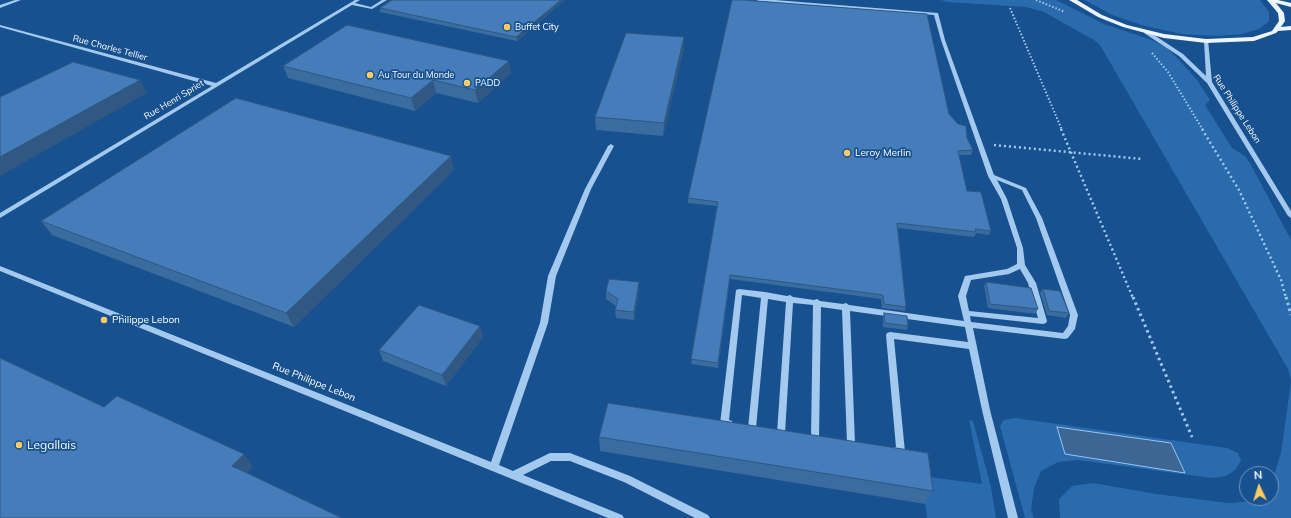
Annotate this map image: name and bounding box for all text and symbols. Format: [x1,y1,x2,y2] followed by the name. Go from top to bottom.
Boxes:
[502,22,512,32] marker: Buffet City
[515,22,559,32] place label: Buffet City
[71,33,149,63] street label: Rue Charles Tellier
[365,70,375,80] marker: Au Tour du Monde
[378,70,454,80] place label: Au Tour du Monde
[1211,73,1263,145] street label: Rue Philippe Lebon
[142,78,206,122] street label: Rue Henri Spriet
[462,78,472,88] marker: PADD
[475,78,500,88] place label: PADD
[855,147,911,159] place label: Leroy Merlin
[842,148,852,158] marker: Leroy Merlin
[112,314,180,326] place label: Philippe Lebon
[99,315,109,325] marker: Philippe Lebon
[271,360,357,404] street label: Rue Philippe Lebon
[27,438,76,452] place label: Legallais
[14,440,24,450] marker: Legallais
[1239,466,1279,506] north arrow
[1254,468,1263,482] text: N

